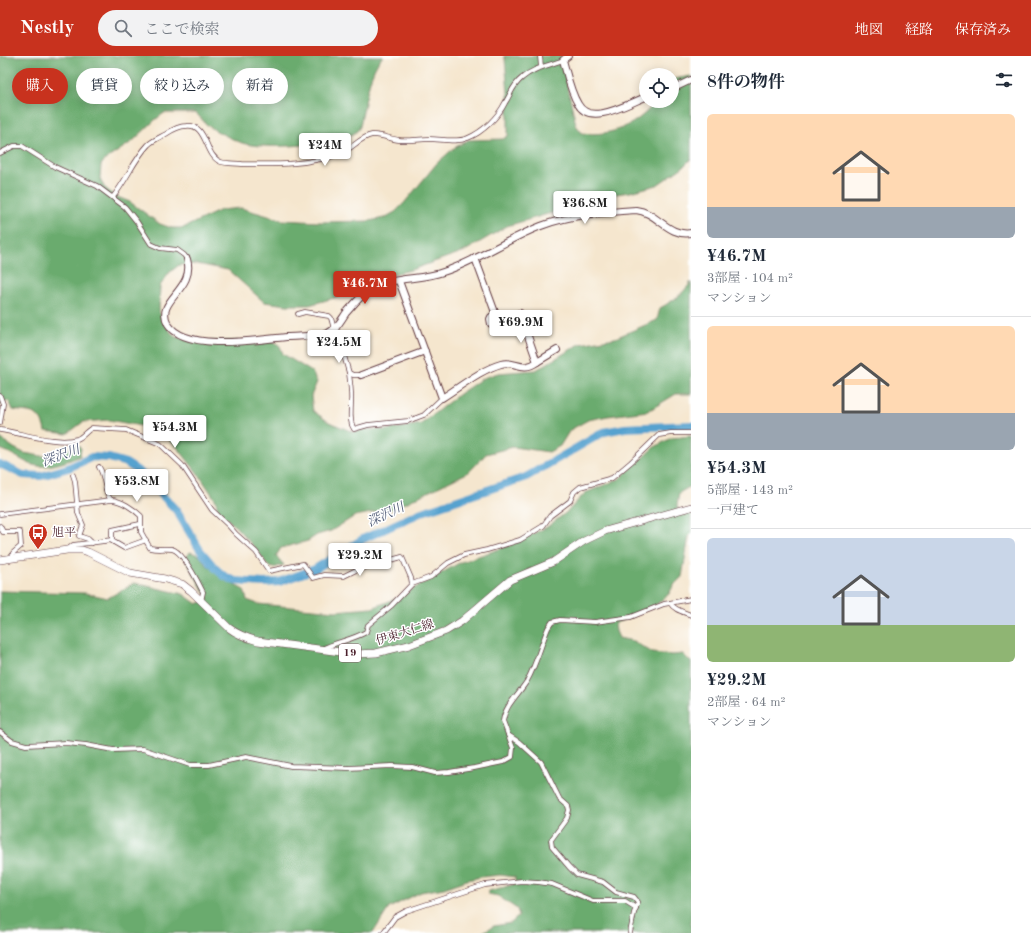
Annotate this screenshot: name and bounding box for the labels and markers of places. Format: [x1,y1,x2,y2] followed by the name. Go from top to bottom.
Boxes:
[301,133,349,167] pin: ¥24M
[552,191,618,225] pin: ¥36.8M
[332,271,398,305] pin: ¥46.7M
[488,310,554,344] pin: ¥69.9M
[306,330,372,364] pin: ¥24.5M
[142,415,208,449] pin: ¥54.3M
[104,469,170,503] pin: ¥53.8M
[27,522,49,550] bus stop icon: 旭平
[52,525,76,539] place label: 旭平
[327,543,393,577] pin: ¥29.2M

